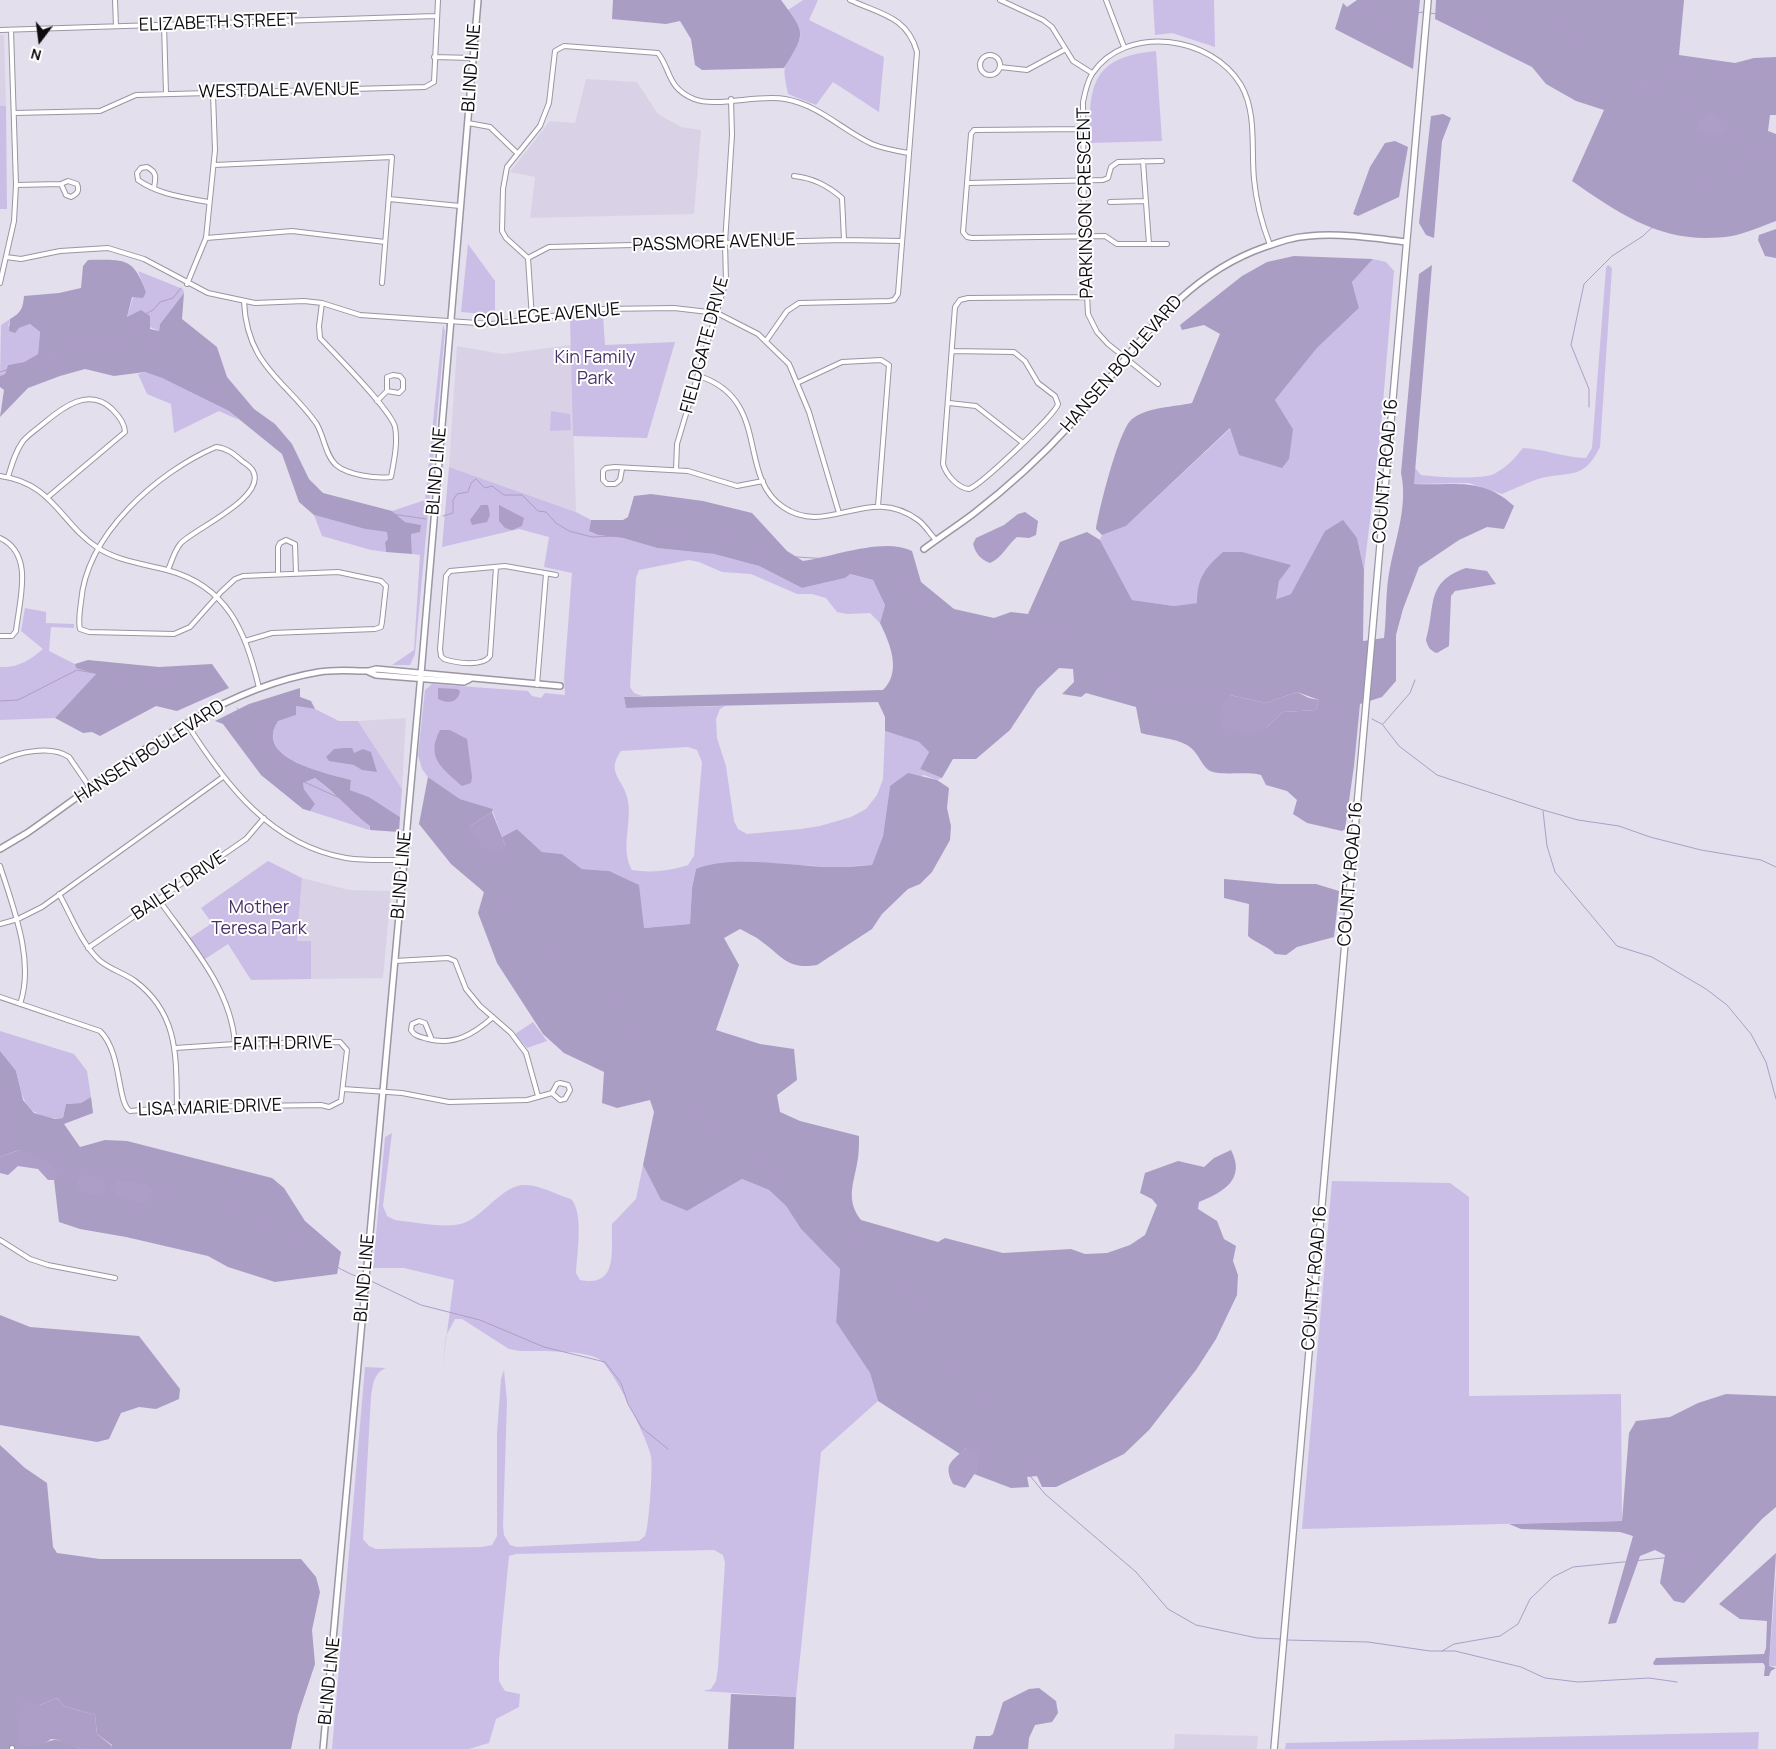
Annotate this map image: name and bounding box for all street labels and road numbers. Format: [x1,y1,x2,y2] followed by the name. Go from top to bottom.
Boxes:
[138,9,298,37] street label: ELIZABETH STREET
[458,23,486,113] street label: BLIND LINE
[198,79,360,103] street label: WESTDALE AVENUE
[1074,107,1098,299] street label: PARKINSON CRESCENT
[632,229,796,257] street label: PASSMORE AVENUE
[676,274,734,416] street label: FIELDGATE DRIVE
[1057,291,1187,437] street label: HANSEN BOULEVARD
[473,299,621,333] street label: COLLEGE AVENUE
[1369,398,1403,544] street label: COUNTY ROAD 16
[422,426,452,516] street label: BLIND LINE
[71,696,229,808] street label: HANSEN BOULEVARD
[1334,801,1368,947] street label: COUNTY ROAD 16
[387,830,417,920] street label: BLIND LINE
[128,847,230,925] street label: BAILEY DRIVE
[233,1032,333,1056] street label: FAITH DRIVE
[138,1095,282,1121] street label: LISA MARIE DRIVE
[1298,1205,1332,1351] street label: COUNTY ROAD 16
[350,1233,380,1323] street label: BLIND LINE
[315,1636,345,1726] street label: BLIND LINE

